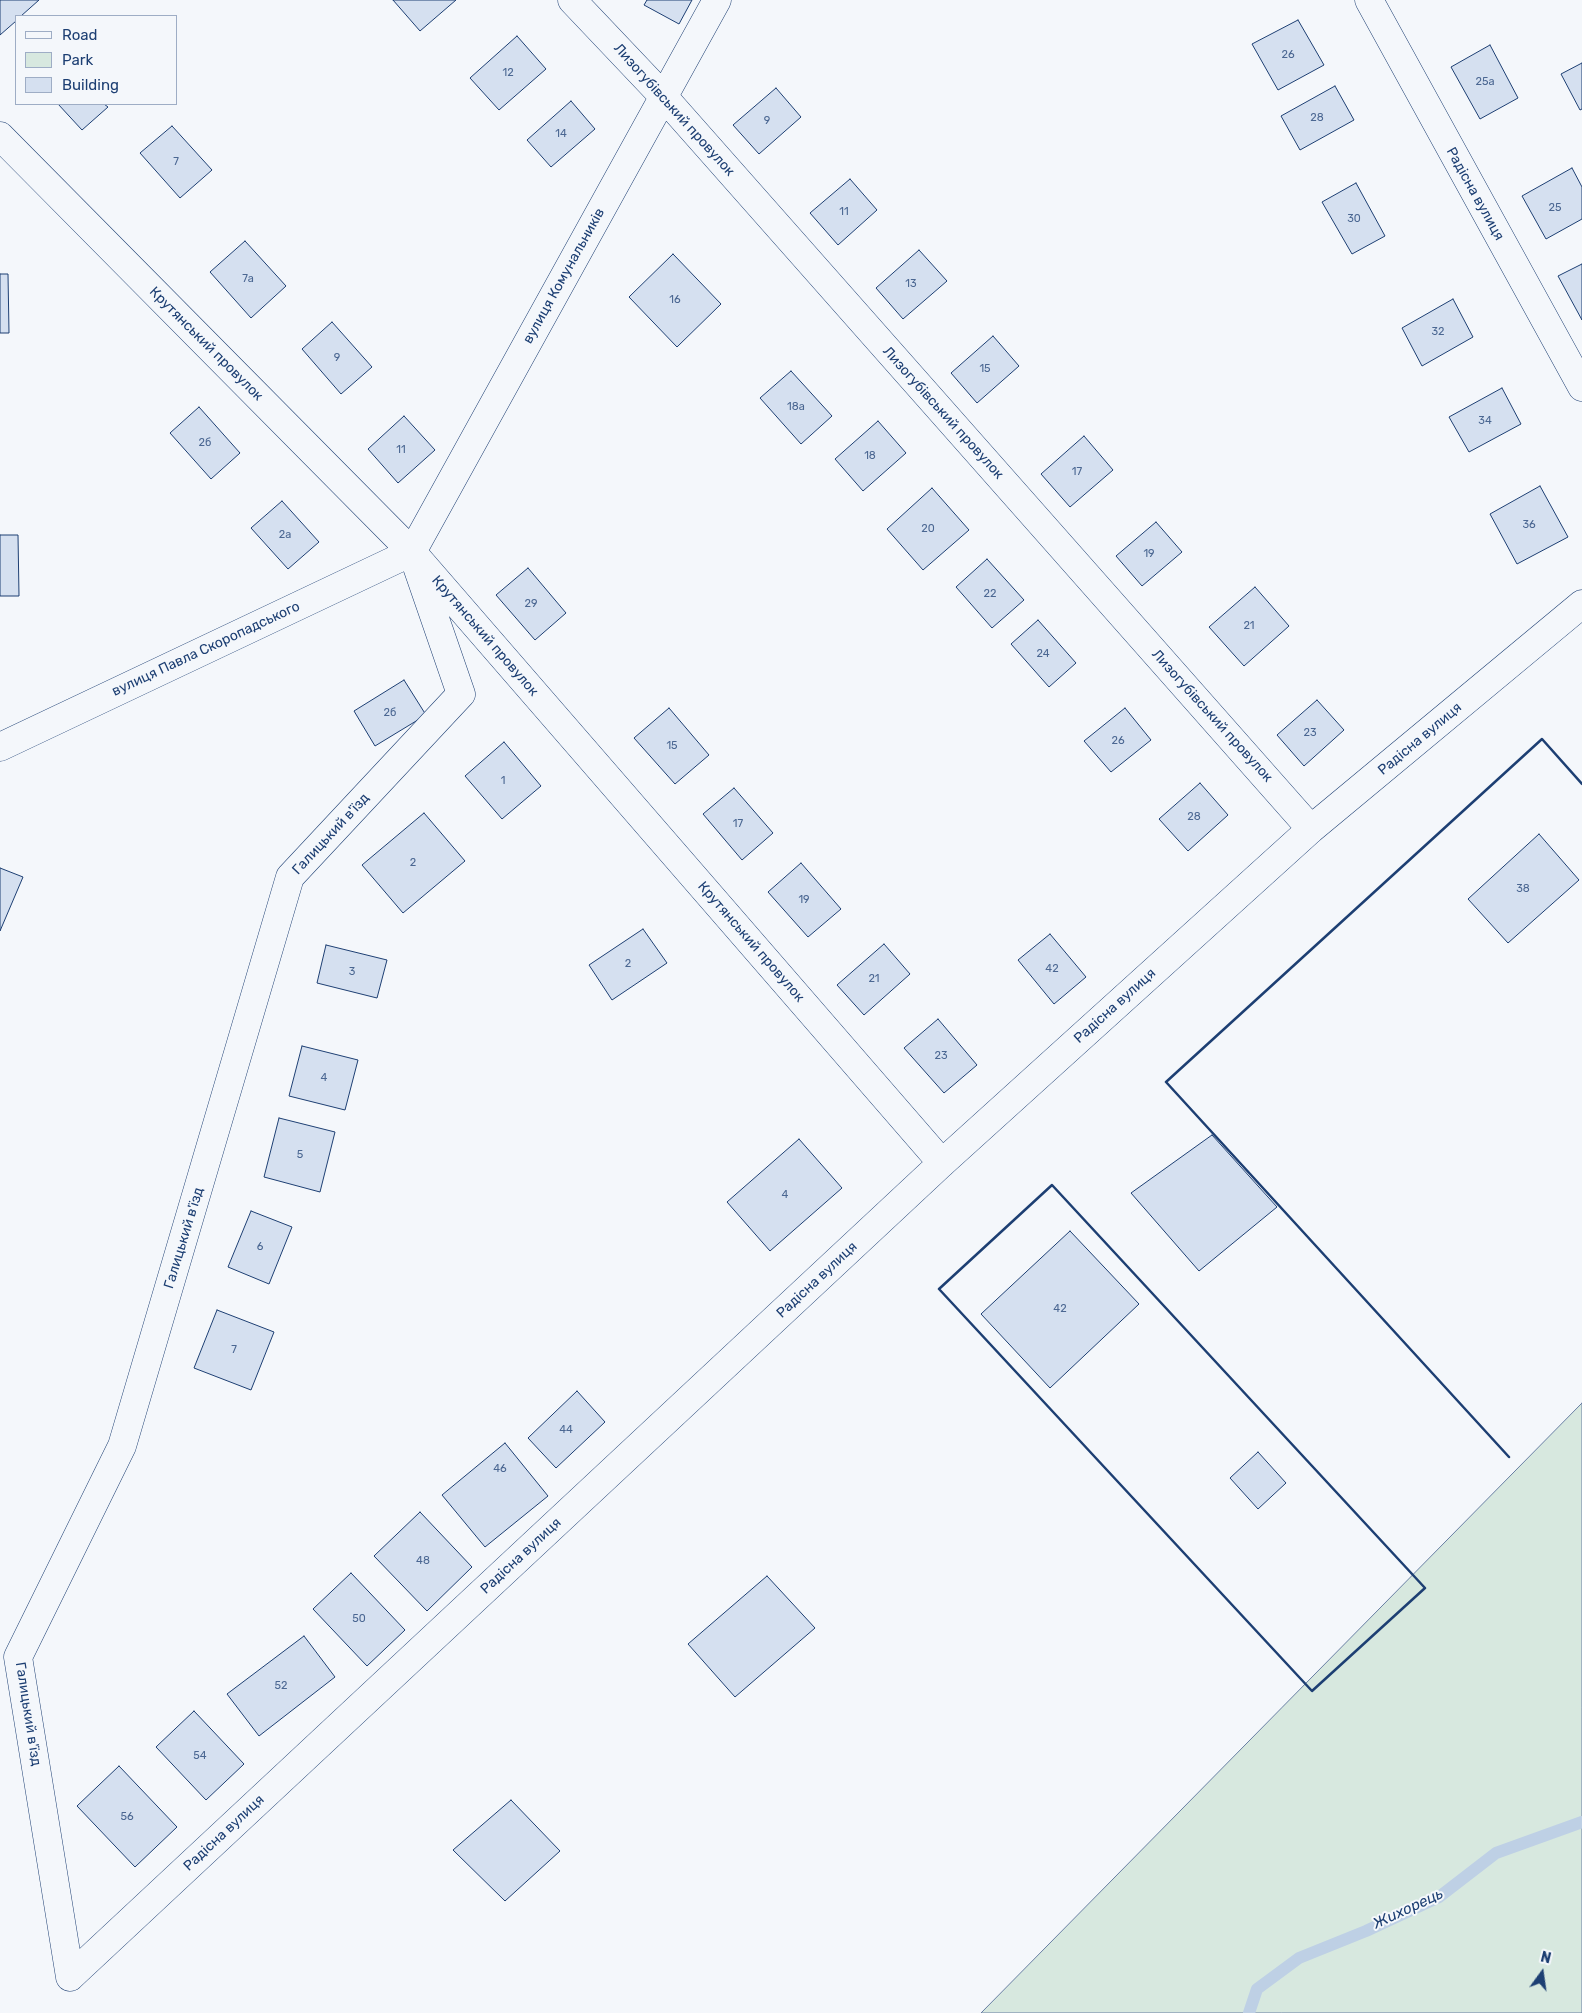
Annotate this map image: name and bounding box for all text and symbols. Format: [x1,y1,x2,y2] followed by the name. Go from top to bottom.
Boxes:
[15,15,178,105] legend
[62,26,98,44] text: Road
[610,40,738,180] street label: Лизогубівський провулок
[1281,48,1295,62] house number: 26
[62,51,93,69] text: Park
[502,66,514,80] house number: 12
[1475,75,1495,89] house number: 25а
[62,76,119,94] text: Building
[1310,111,1324,125] house number: 28
[764,114,770,128] house number: 9
[555,127,567,141] house number: 14
[1442,144,1508,244] street label: Радісна вулиця
[173,155,179,169] house number: 7
[1549,201,1561,215] house number: 25
[520,205,608,347] street label: вулиця Комунальників
[839,205,849,219] house number: 11
[1347,212,1361,226] house number: 30
[242,272,254,286] house number: 7а
[905,277,917,291] house number: 13
[146,284,266,404] street label: Крутянський провулок
[669,293,681,307] house number: 16
[1431,325,1445,339] house number: 32
[879,343,1007,483] street label: Лизогубівський провулок
[334,351,340,365] house number: 9
[979,362,991,376] house number: 15
[787,400,805,414] house number: 18а
[1478,414,1492,428] house number: 34
[199,436,211,450] house number: 2б
[396,443,406,457] house number: 11
[864,449,876,463] house number: 18
[1072,465,1082,479] house number: 17
[1522,518,1536,532] house number: 36
[921,522,935,536] house number: 20
[279,528,291,542] house number: 2а
[1143,547,1155,561] house number: 19
[428,572,542,700] street label: Крутянський провулок
[984,587,996,601] house number: 22
[525,597,537,611] house number: 29
[109,598,303,700] street label: вулиця Павла Скоропадського
[1243,619,1255,633] house number: 21
[1148,646,1276,786] street label: Лизогубівський провулок
[1036,647,1050,661] house number: 24
[1375,699,1465,779] street label: Радісна вулиця
[384,706,396,720] house number: 2б
[1303,726,1317,740] house number: 23
[1111,734,1125,748] house number: 26
[666,739,678,753] house number: 15
[501,774,505,788] house number: 1
[289,790,373,878] street label: Галицький в'їзд
[1187,810,1201,824] house number: 28
[733,817,743,831] house number: 17
[410,856,416,870] house number: 2
[694,878,808,1006] street label: Крутянський провулок
[1516,882,1530,896] house number: 38
[798,893,810,907] house number: 19
[625,957,631,971] house number: 2
[1045,962,1059,976] house number: 42
[349,965,355,979] house number: 3
[1071,965,1159,1047] street label: Радісна вулиця
[868,972,880,986] house number: 21
[934,1049,948,1063] house number: 23
[321,1071,327,1085] house number: 4
[297,1148,303,1162] house number: 5
[161,1185,207,1291] street label: Галицький в'їзд
[782,1188,788,1202] house number: 4
[773,1238,861,1322] street label: Радісна вулиця
[257,1240,263,1254] house number: 6
[1053,1302,1067,1316] house number: 42
[231,1343,237,1357] house number: 7
[559,1423,573,1437] house number: 44
[493,1462,507,1476] house number: 46
[477,1514,565,1598] street label: Радісна вулиця
[416,1554,430,1568] house number: 48
[352,1612,366,1626] house number: 50
[11,1661,45,1767] street label: Галицький в'їзд
[275,1679,287,1693] house number: 52
[193,1749,207,1763] house number: 54
[180,1791,268,1875] street label: Радісна вулиця
[120,1810,134,1824] house number: 56
[1370,1885,1446,1933] water label: Жихорець
[1517,1948,1567,1998] north arrow
[1539,1948,1553,1967] text: N

